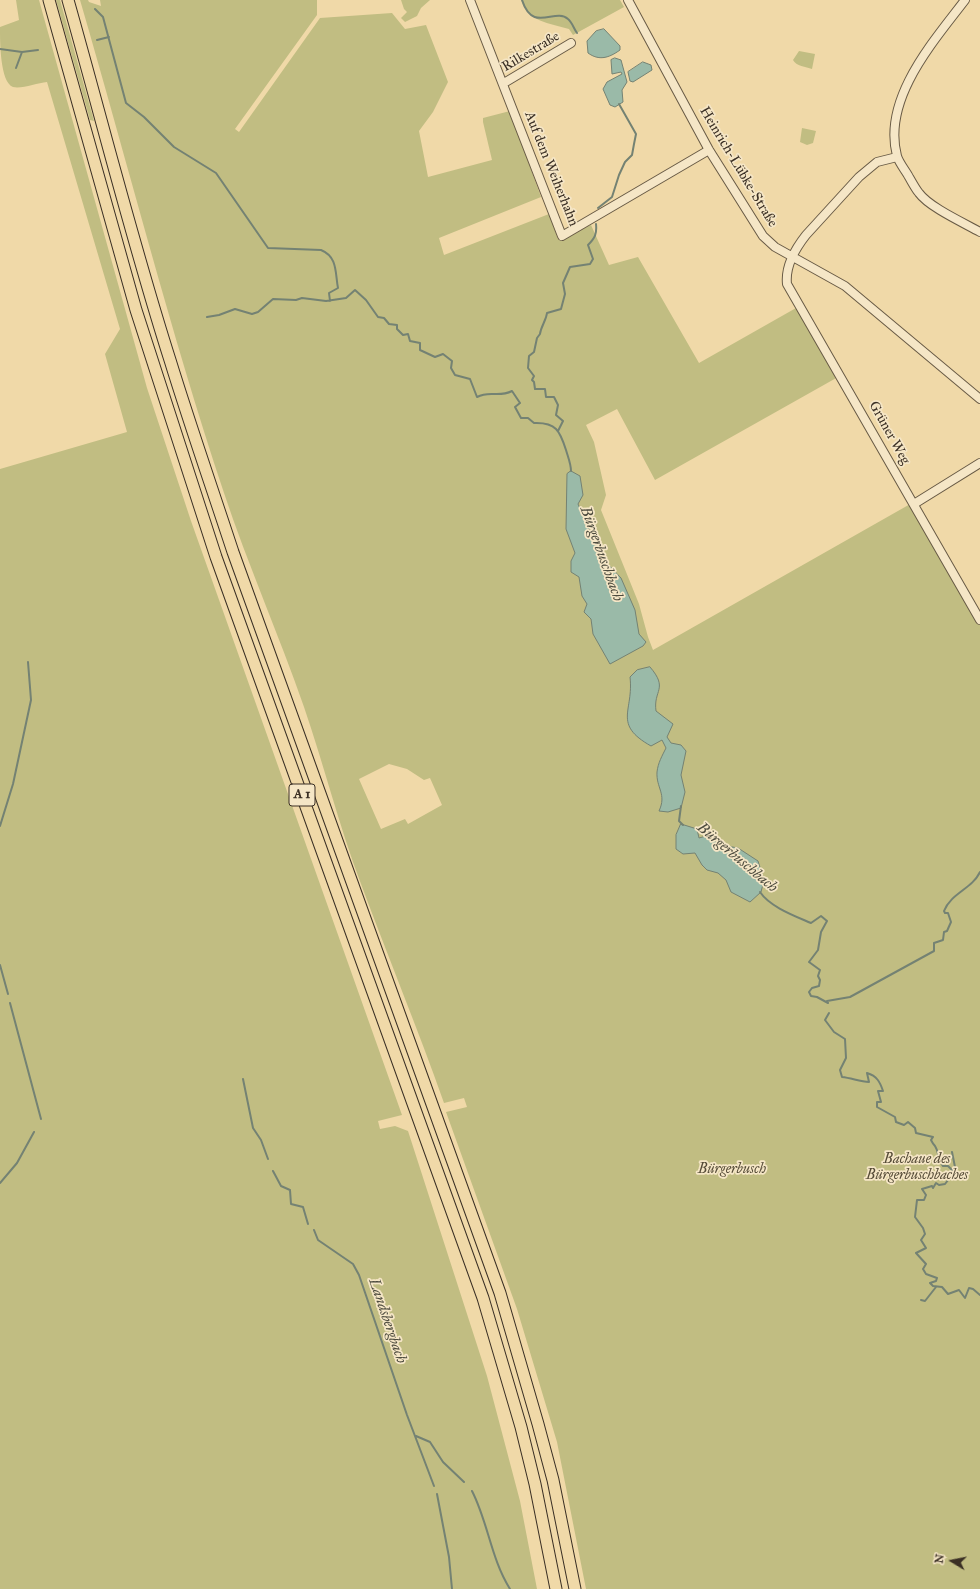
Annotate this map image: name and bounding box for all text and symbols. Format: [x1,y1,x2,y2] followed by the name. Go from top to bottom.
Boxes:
[499,28,563,76] street label: Rilkestraße
[695,104,781,230] street label: Heinrich-Lübke-Straße
[520,109,582,229] street label: Auf dem Weiherhahn
[865,398,913,468] street label: Grüner Weg
[576,504,626,604] water label: Bürgerbuschbach
[289,784,315,806] road number: A 1
[693,819,781,897] water label: Bürgerbuschbach
[866,1152,968,1184] park label: Bachaue des Bürgerbuschbaches
[698,1162,766,1178] park label: Bürgerbusch
[364,1276,410,1366] water label: Landsbergbach
[932,1541,972,1581] north arrow
[932,1553,947,1565] text: N

